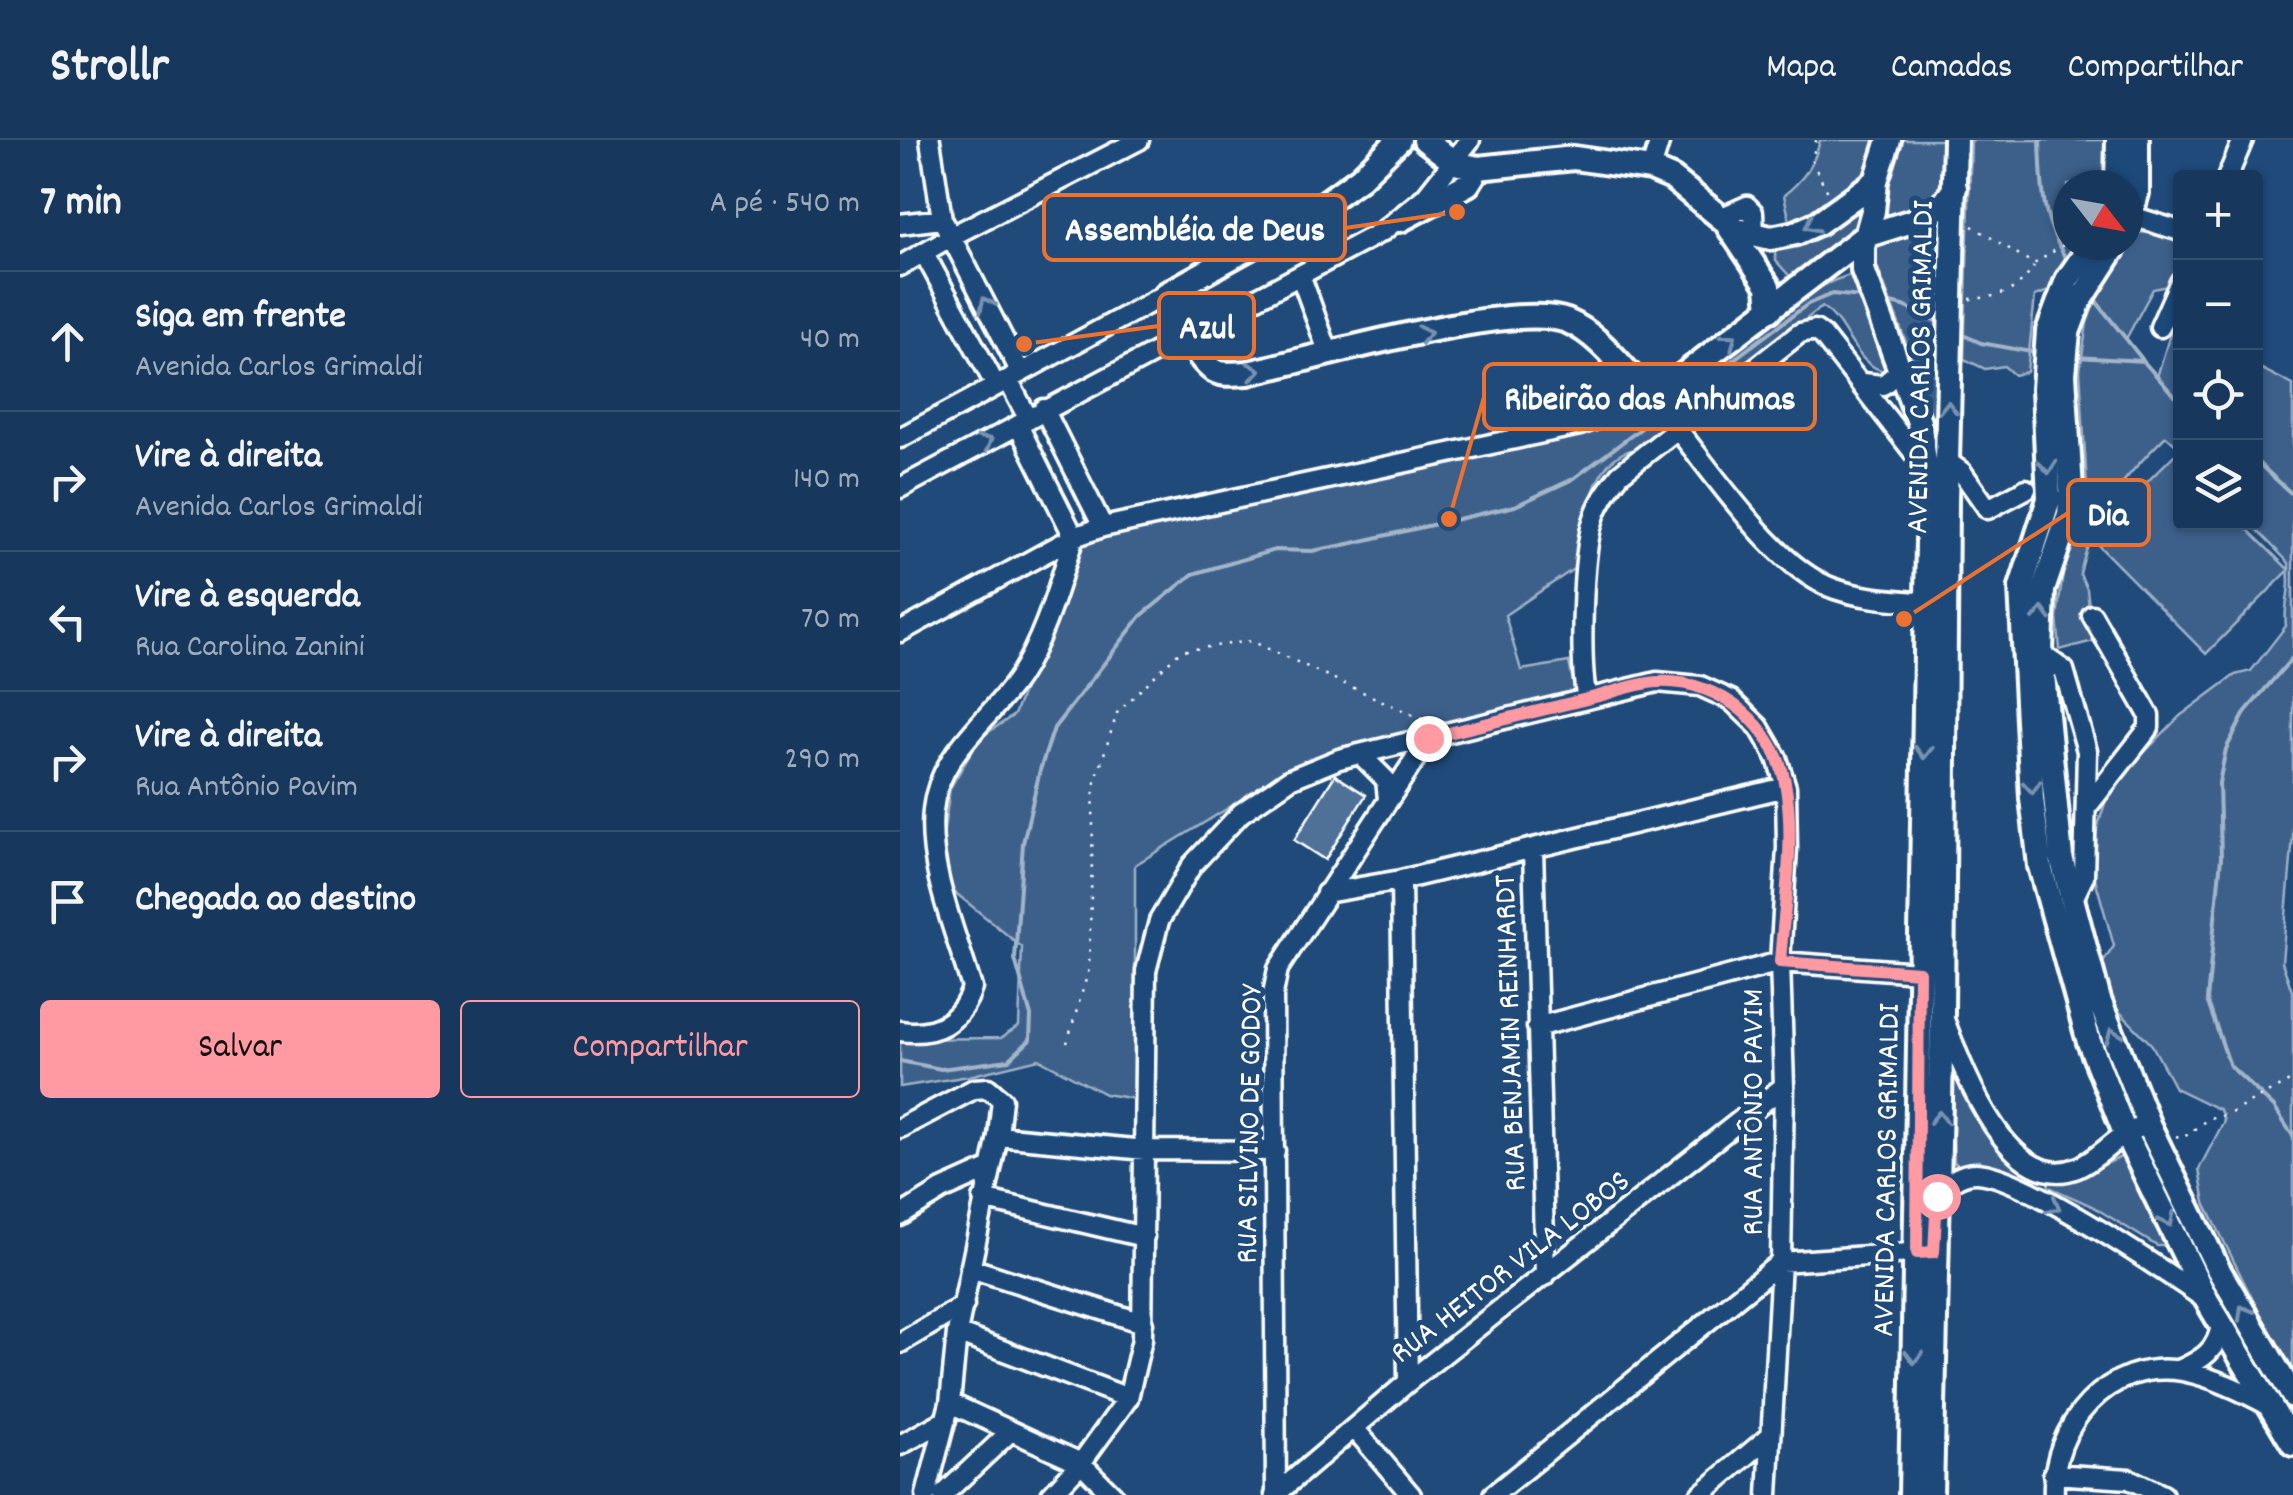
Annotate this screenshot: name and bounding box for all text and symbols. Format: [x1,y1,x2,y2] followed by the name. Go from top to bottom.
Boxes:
[50,35,169,104] text: Strollr
[1766,44,1836,94] text: Mapa
[1891,44,2012,94] text: Camadas
[2067,44,2243,94] text: Compartilhar
[2053,170,2143,260] north arrow
[2173,170,2263,530] map controls
[2173,170,2263,260] button: +
[40,175,122,235] text: 7 min
[710,182,860,228] text: A pé · 540 m
[1044,195,1345,260] callout: Assembléia de Deus
[1897,200,1949,534] street label: AVENIDA CARLOS GRIMALDI
[1065,208,1325,258] text: Assembléia de Deus
[1803,213,1821,232] one-way arrow
[2173,260,2263,350] button: −
[135,291,346,346] text: Siga em frente
[1159,293,1254,358] callout: Azul
[979,297,998,315] one-way arrow
[1179,306,1236,356] text: Azul
[40,314,95,369] icon: ahead
[800,318,860,364] text: 40 m
[1416,324,1433,345] one-way arrow
[1719,335,1737,352] one-way arrow
[135,346,423,392] text: Avenida Carlos Grimaldi
[2173,350,2263,440] button: locate
[1246,361,1263,382] one-way arrow
[1484,364,1815,429] callout: Ribeirão das Anhumas
[1504,377,1796,427] text: Ribeirão das Anhumas
[1937,399,1959,414] one-way arrow
[135,431,322,486] text: Vire à direita
[975,435,993,454] one-way arrow
[2173,440,2263,530] button: layers
[40,454,95,509] icon: right
[793,458,860,504] text: 140 m
[2037,460,2059,476] one-way arrow
[2068,480,2149,545] callout: Dia
[135,486,423,532] text: Avenida Carlos Grimaldi
[2088,493,2130,543] text: Dia
[135,571,360,626] text: Vire à esquerda
[40,594,95,649] icon: left
[801,598,860,644] text: 70 m
[2031,605,2052,621] one-way arrow
[135,626,365,672] text: Rua Carolina Zanini
[135,711,322,766] text: Vire à direita
[1406,716,1452,762] route end
[40,734,95,789] icon: right
[785,738,860,784] text: 290 m
[1914,745,1935,761] one-way arrow
[135,766,358,812] text: Rua Antônio Pavim
[2021,780,2042,796] one-way arrow
[40,874,95,929] icon: arrive
[135,874,416,929] text: Chegada ao destino
[1484,874,1542,1192] street label: RUA BENJAMIN REINHARDT
[1227,983,1277,1264] street label: RUA SILVINO DE GODOY
[1733,989,1779,1235] street label: RUA ANTÔNIO PAVIM
[40,1000,440,1098] button: Salvar
[460,1000,860,1098] button: Compartilhar
[1863,1003,1915,1337] street label: AVENIDA CARLOS GRIMALDI
[2104,1028,2125,1045] one-way arrow
[1929,1109,1950,1125] one-way arrow
[1382,1161,1642,1377] street label: RUA HEITOR VILA LOBOS
[1915,1174,1961,1220] route start
[2044,1194,2062,1214] one-way arrow
[2156,1210,2176,1228] one-way arrow
[2236,1305,2256,1323] one-way arrow
[1904,1350,1925,1366] one-way arrow

